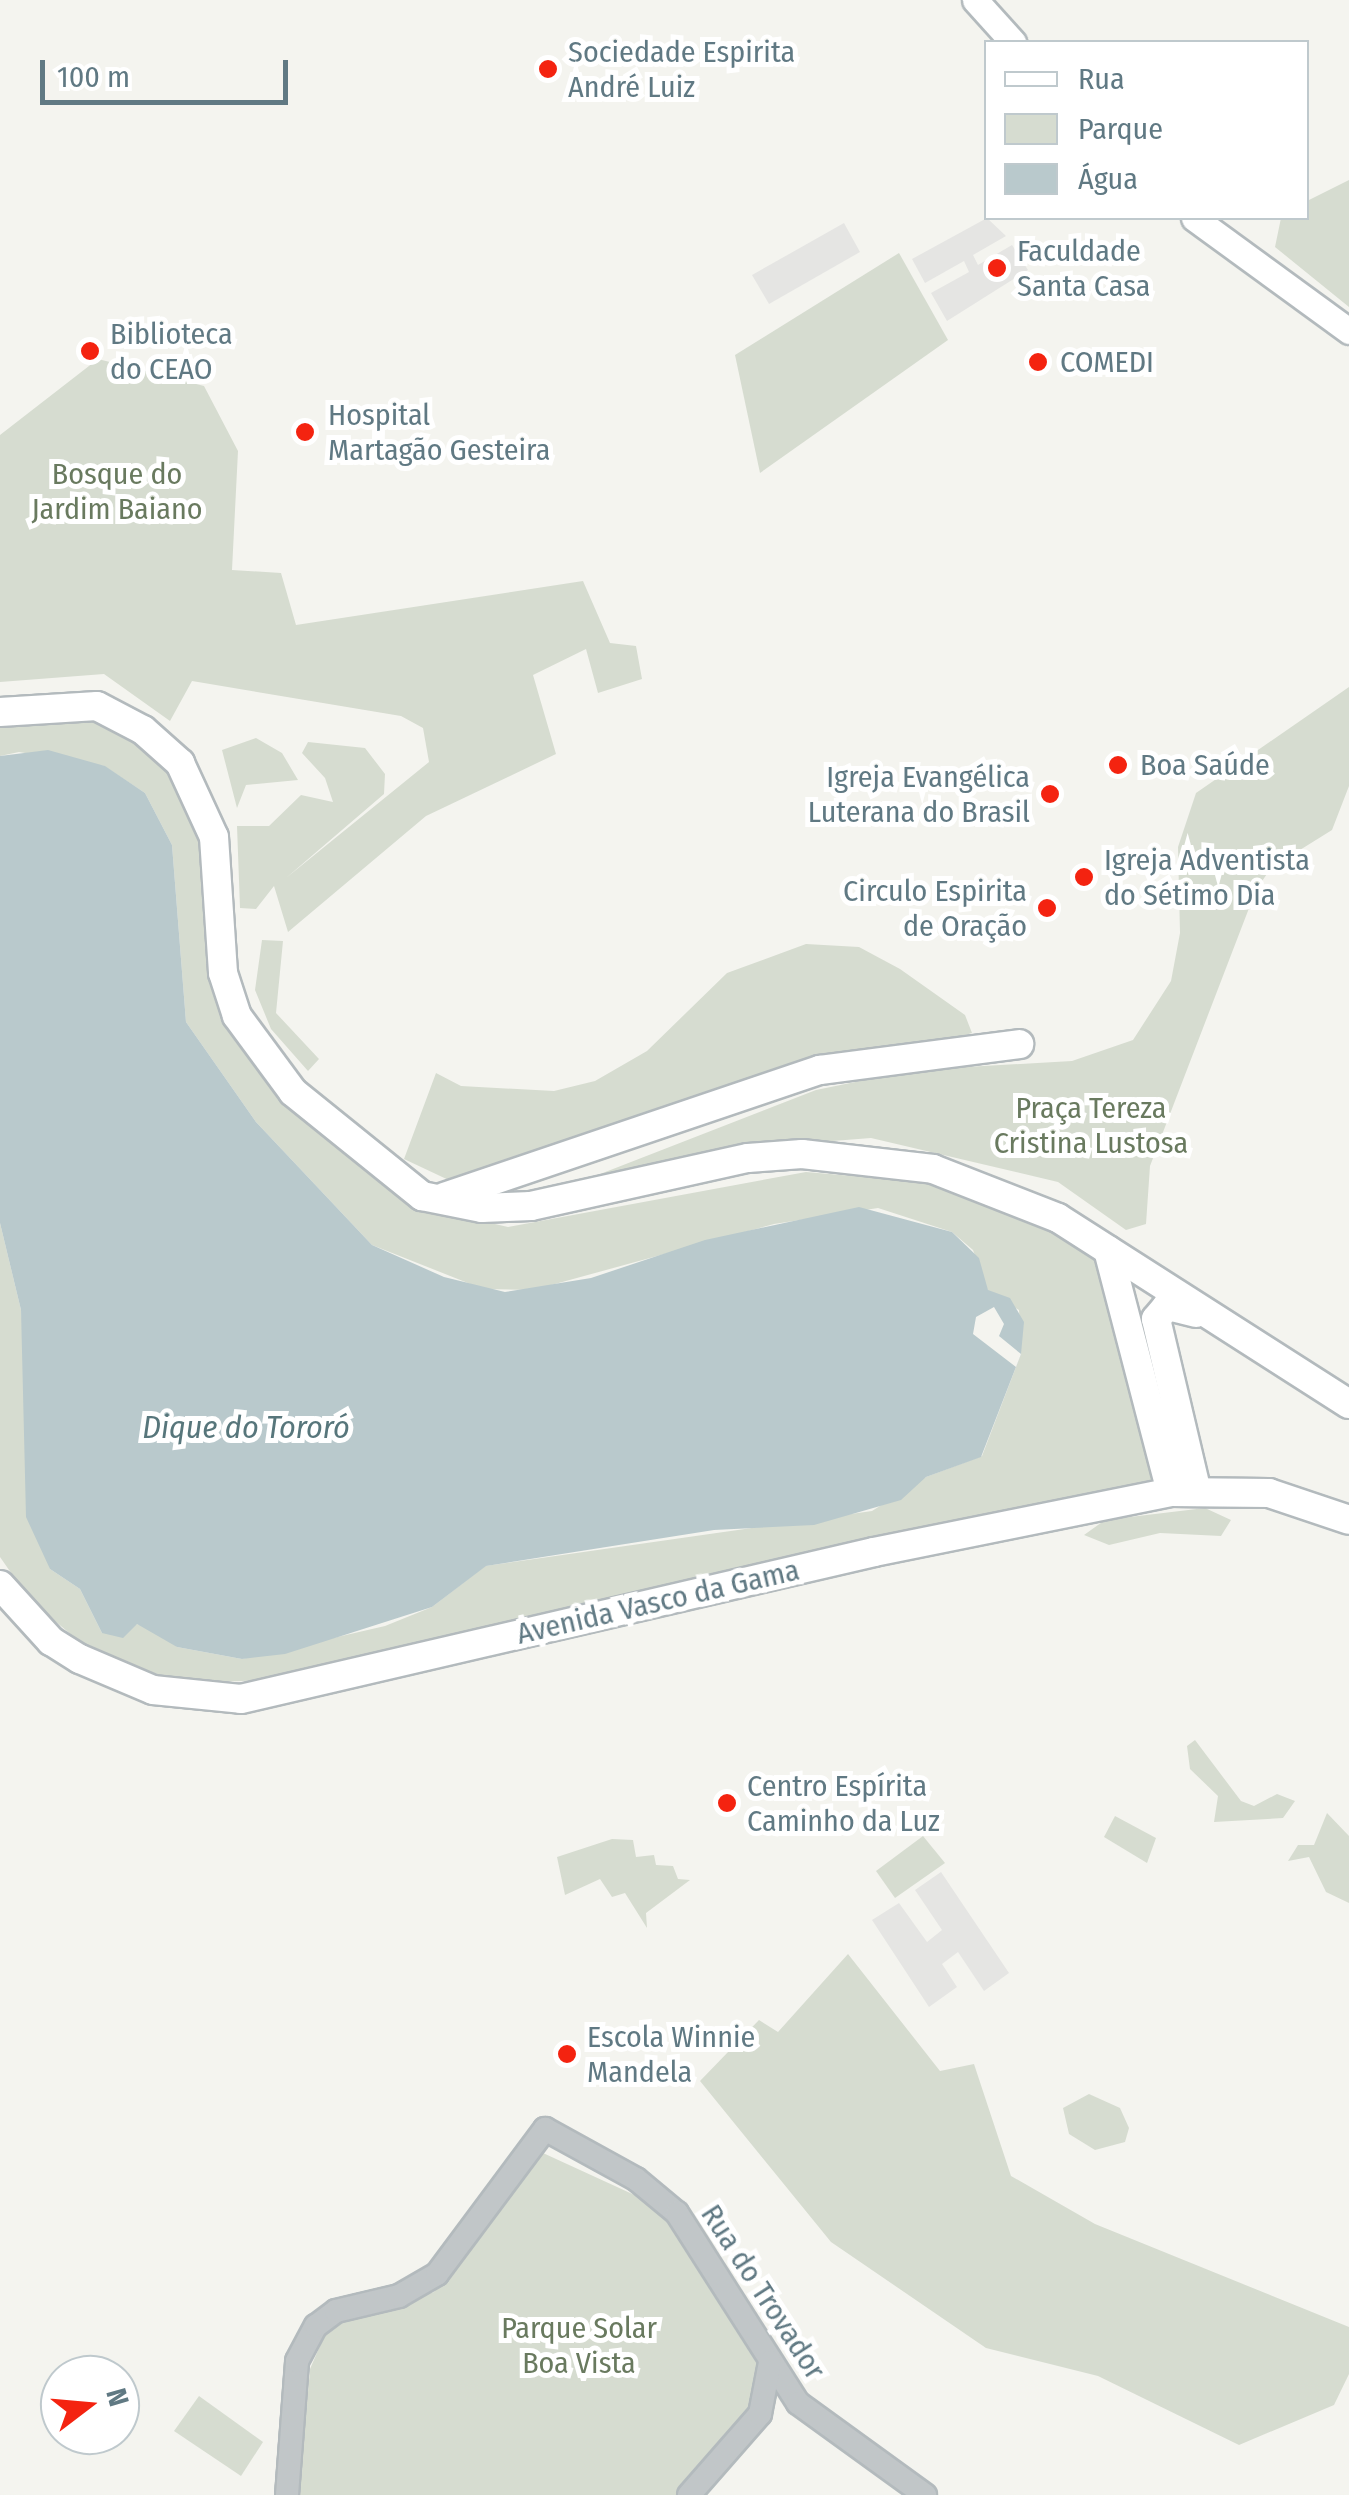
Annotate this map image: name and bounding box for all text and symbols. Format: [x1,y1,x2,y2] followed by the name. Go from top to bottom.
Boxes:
[568,34,795,104] place label: Sociedade Espirita André Luiz
[45,40,292,102] scale bar
[984,40,1309,220] legend
[537,58,559,80] marker: Sociedade Espirita André Luiz
[57,59,130,95] text: 100 m
[1078,61,1125,97] text: Rua
[1078,111,1163,147] text: Parque
[1078,161,1138,197] text: Água
[1017,233,1150,304] place label: Faculdade Santa Casa
[986,257,1008,279] marker: Faculdade Santa Casa
[110,316,233,386] place label: Biblioteca do CEAO
[79,340,101,362] marker: Biblioteca do CEAO
[1060,344,1154,380] place label: COMEDI
[1025,349,1051,375] marker: COMEDI
[328,397,550,468] place label: Hospital Martagão Gesteira
[292,419,318,445] marker: Hospital Martagão Gesteira
[31,456,203,526] park label: Bosque do Jardim Baiano
[1140,747,1270,783] place label: Boa Saúde
[1105,752,1131,778] marker: Boa Saúde
[808,759,1030,830] place label: Igreja Evangélica Luterana do Brasil
[1039,783,1061,805] marker: Igreja Evangélica Luterana do Brasil
[1104,842,1310,912] place label: Igreja Adventista do Sétimo Dia
[1073,866,1095,888] marker: Igreja Adventista do Sétimo Dia
[843,873,1027,944] place label: Circulo Espirita de Oração
[1036,897,1058,919] marker: Circulo Espirita de Oração
[994,1090,1188,1160] park label: Praça Tereza Cristina Lustosa
[142,1408,350,1446] water label: Dique do Tororó
[513,1552,803,1652] street label: Avenida Vasco da Gama
[747,1768,940,1838] place label: Centro Espírita Caminho da Luz
[716,1792,738,1814] marker: Centro Espírita Caminho da Luz
[587,2019,755,2090] place label: Escola Winnie Mandela
[556,2043,578,2065] marker: Escola Winnie Mandela
[693,2198,833,2386] street label: Rua do Trovador
[501,2310,657,2380] park label: Parque Solar Boa Vista
[40,2355,140,2455] north arrow
[99,2385,136,2410] text: N

